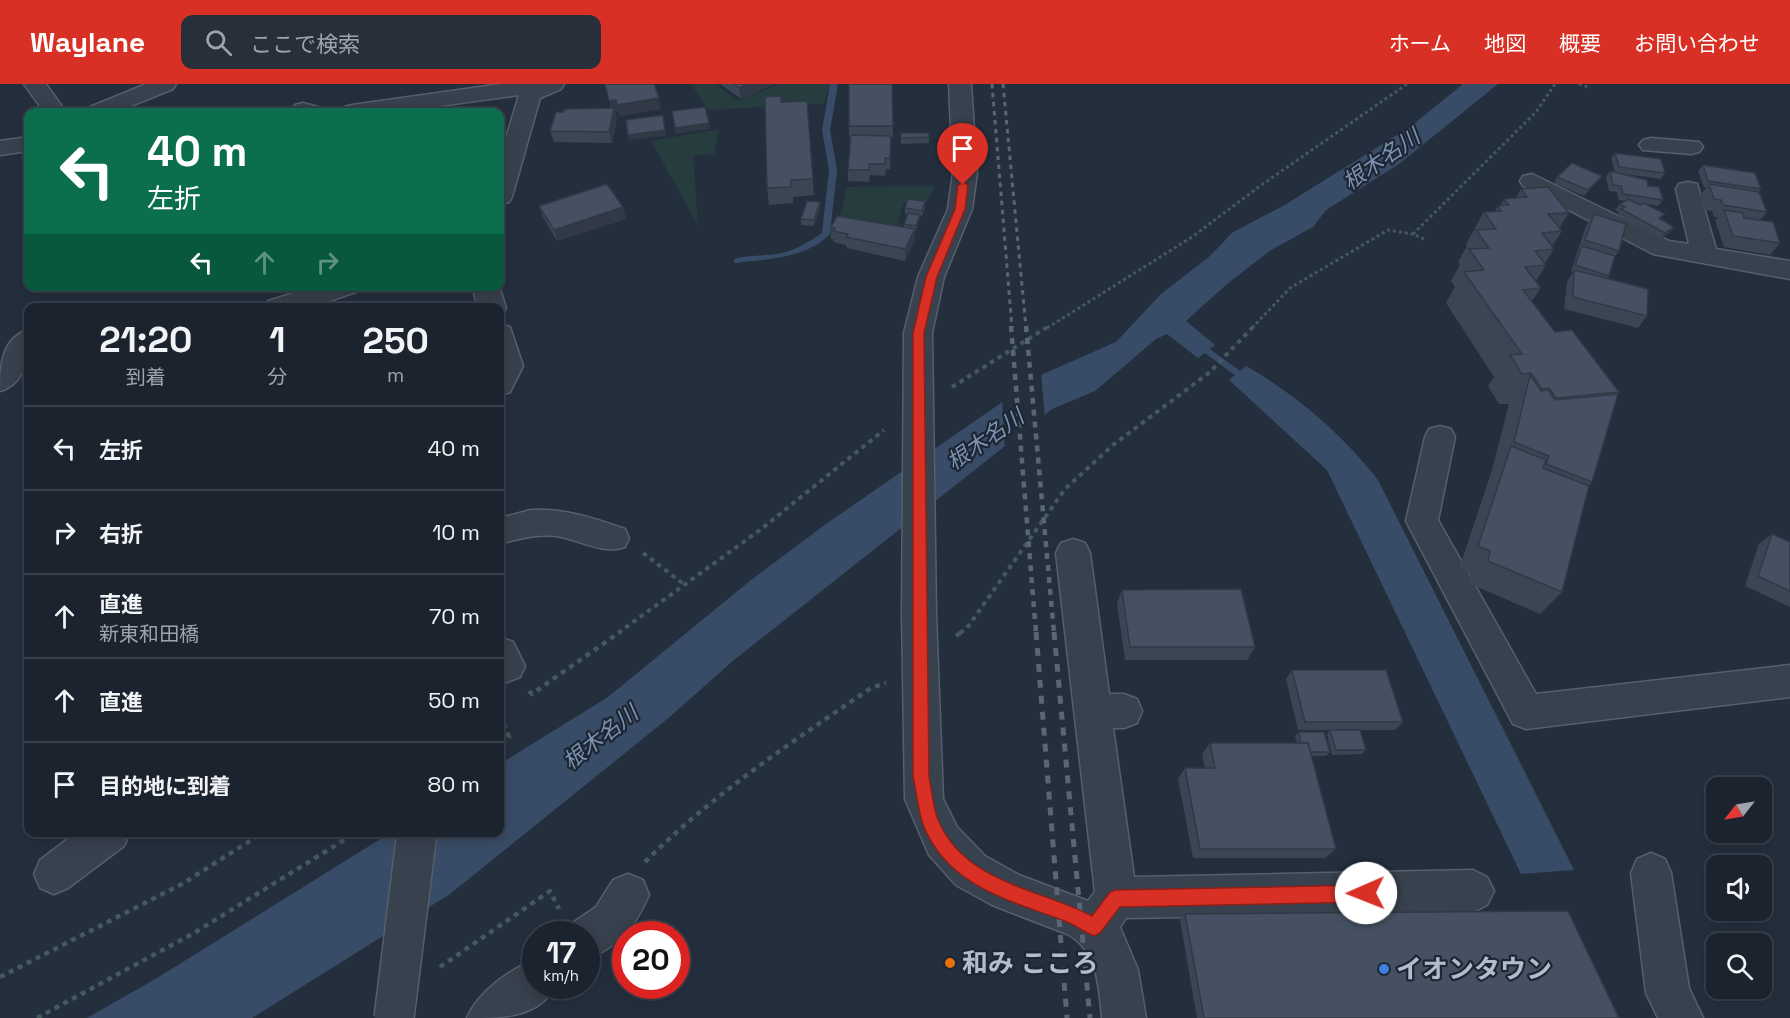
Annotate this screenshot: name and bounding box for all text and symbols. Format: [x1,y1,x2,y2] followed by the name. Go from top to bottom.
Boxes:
[181,15,601,69] search box
[30,24,145,60] text: Waylane
[202,26,235,59] icon: search
[250,30,360,58] text: ここで検索
[1389,30,1451,57] text: ホーム
[1484,30,1526,57] text: 地図
[1559,30,1601,57] text: 概要
[1634,30,1760,57] text: お問い合わせ
[1337,121,1427,196] water label: 根木名川
[937,123,988,185] pin
[147,125,247,178] text: 40 m
[48,132,126,210] icon: left
[946,132,979,165] icon: arrive
[147,181,201,216] text: 左折
[185,246,218,279] icon: left
[248,246,281,279] icon: ahead
[311,246,344,279] icon: right
[99,317,192,363] text: 21:20
[269,317,286,363] text: 1
[363,318,429,364] text: 250
[387,362,404,388] text: m
[126,364,166,390] text: 到着
[267,364,287,390] text: 分
[941,401,1031,476] water label: 根木名川
[48,432,81,465] icon: left
[428,434,480,462] text: 40 m
[99,436,143,464] text: 左折
[48,516,81,549] icon: right
[432,518,480,546] text: 10 m
[99,520,143,548] text: 右折
[99,590,143,618] text: 直進
[48,600,81,633] icon: ahead
[429,602,480,630] text: 70 m
[99,621,199,647] text: 新東和田橋
[48,684,81,717] icon: ahead
[428,686,480,714] text: 50 m
[99,688,143,716] text: 直進
[557,698,645,775] water label: 根木名川
[48,768,81,801] icon: arrive
[428,770,480,798] text: 80 m
[99,772,231,800] text: 目的地に到着
[1706,777,1772,843] north arrow
[1706,777,1772,999] map controls
[1706,855,1772,921] button: sound
[1334,861,1398,925] position arrow
[612,921,690,999] speed limit sign: 20
[546,933,576,972] text: 17
[1706,933,1772,999] button: search
[962,946,1099,980] place label: 和み こころ
[1396,952,1552,986] place label: イオンタウン
[943,956,957,970] marker: 和み こころ
[1377,962,1391,976] marker: イオンタウン
[543,966,579,985] text: km/h

